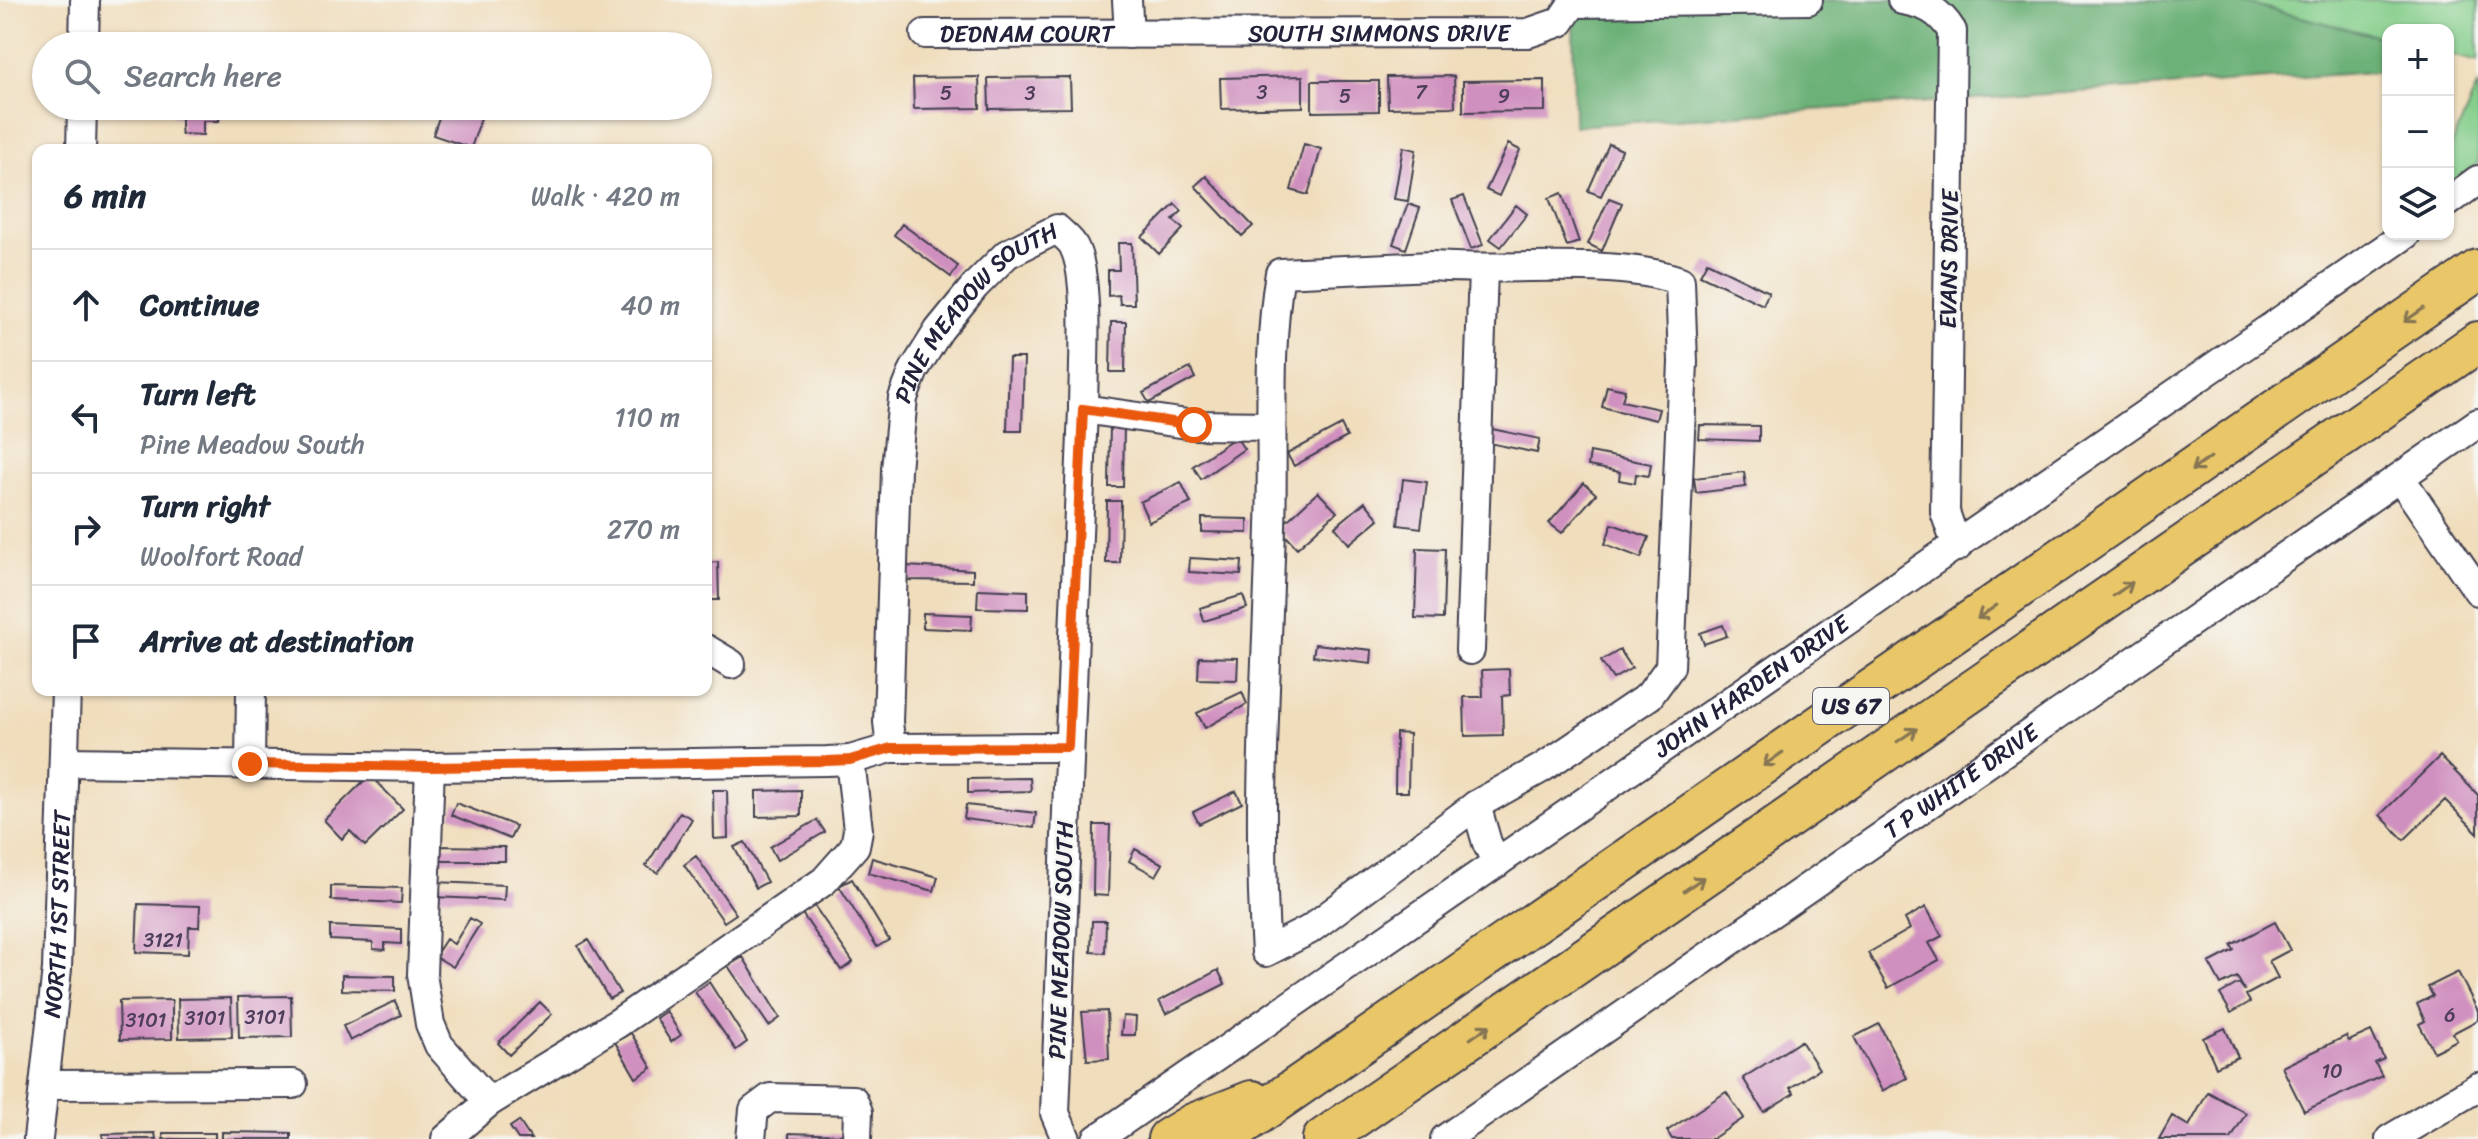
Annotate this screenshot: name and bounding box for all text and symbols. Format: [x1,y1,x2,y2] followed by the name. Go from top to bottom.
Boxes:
[1248,12,1512,54] street label: SOUTH SIMMONS DRIVE
[940,13,1116,55] street label: DEDNAM COURT
[2382,24,2454,240] map controls
[2382,24,2454,96] button: +
[32,32,712,120] search box
[124,49,282,103] text: Search here
[60,54,104,98] icon: search
[1257,75,1268,110] house number: 3
[1415,75,1428,110] house number: 7
[940,76,952,111] house number: 5
[1025,76,1036,111] house number: 3
[1339,79,1351,114] house number: 5
[1498,79,1510,114] house number: 9
[2382,96,2454,168] button: −
[64,166,146,226] text: 6 min
[2382,168,2454,240] button: layers
[531,173,680,219] text: Walk · 420 m
[1927,187,1971,329] street label: EVANS DRIVE
[882,210,1066,409] street label: PINE MEADOW SOUTH
[140,278,259,332] text: Continue
[621,282,680,328] text: 40 m
[64,283,108,327] icon: ahead
[2404,307,2426,323] one-way arrow
[140,367,256,421] text: Turn left
[615,394,680,440] text: 110 m
[64,395,108,439] icon: left
[1176,407,1212,443] route start
[140,421,365,467] text: Pine Meadow South
[2191,456,2213,472] one-way arrow
[140,479,270,533] text: Turn right
[607,506,680,552] text: 270 m
[64,507,108,551] icon: right
[140,533,303,579] text: Woolfort Road
[2111,581,2133,597] one-way arrow
[1644,603,1860,770] street label: JOHN HARDEN DRIVE
[1977,603,1999,620] one-way arrow
[140,614,414,668] text: Arrive at destination
[64,619,108,663] icon: arrive
[1813,688,1889,724] road number: US 67
[1874,711,2049,850] street label: T P WHITE DRIVE
[1896,727,1918,743] one-way arrow
[232,746,268,782] route end
[1763,751,1785,767] one-way arrow
[31,808,83,1020] street label: NORTH 1ST STREET
[1036,820,1086,1060] street label: PINE MEADOW SOUTH
[1683,876,1704,893] one-way arrow
[143,923,183,958] house number: 3121
[2444,998,2456,1033] house number: 6
[245,1000,285,1035] house number: 3101
[185,1001,225,1036] house number: 3101
[126,1003,166,1038] house number: 3101
[1469,1024,1491,1040] one-way arrow
[2321,1054,2343,1089] house number: 10

